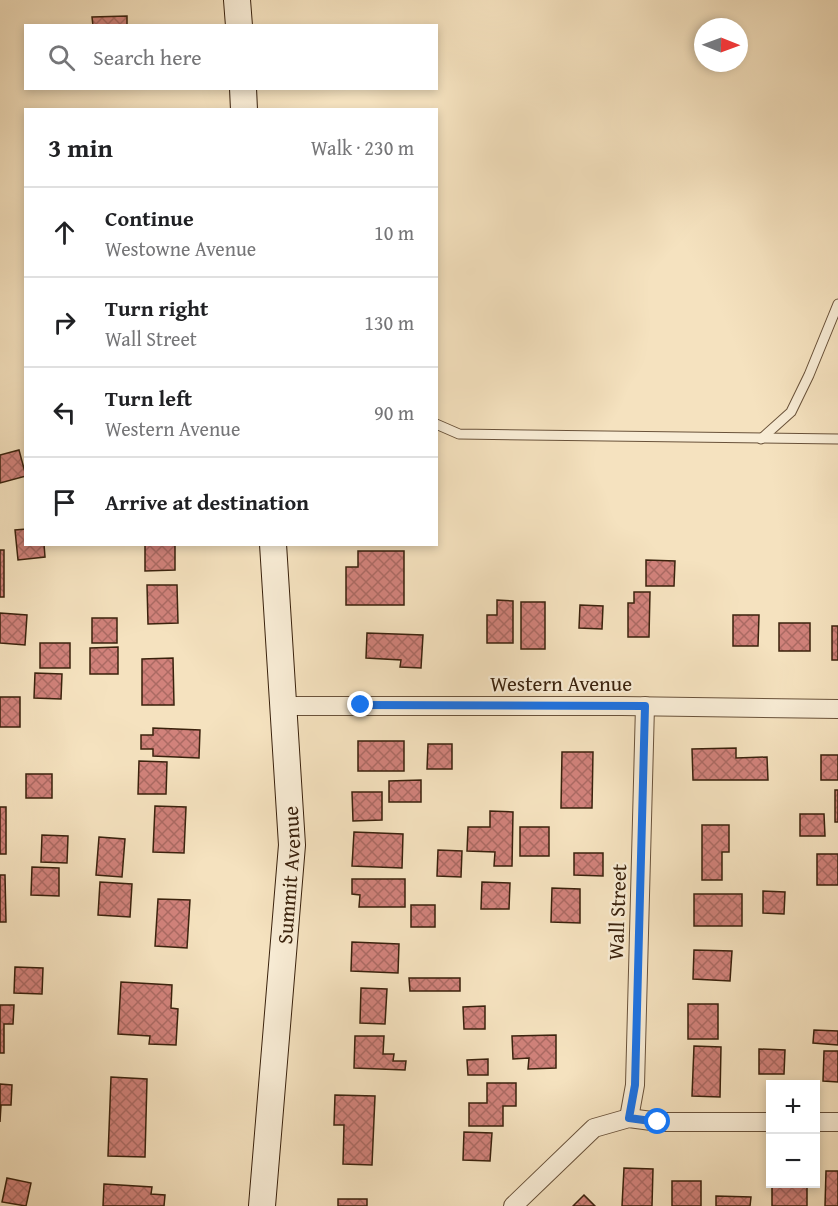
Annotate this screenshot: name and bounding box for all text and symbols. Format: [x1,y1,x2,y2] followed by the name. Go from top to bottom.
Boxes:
[694,18,748,72] north arrow
[24,24,438,90] search box
[45,41,78,74] icon: search
[93,41,202,73] text: Search here
[48,128,113,167] text: 3 min
[311,133,414,162] text: Walk · 230 m
[105,202,194,234] text: Continue
[48,216,81,249] icon: ahead
[374,218,414,247] text: 10 m
[105,234,256,263] text: Westowne Avenue
[105,292,208,324] text: Turn right
[48,306,81,339] icon: right
[364,308,414,337] text: 130 m
[105,324,197,353] text: Wall Street
[105,382,192,414] text: Turn left
[48,396,81,429] icon: left
[374,398,414,427] text: 90 m
[105,414,240,443] text: Western Avenue
[48,486,81,519] icon: arrive
[105,486,309,518] text: Arrive at destination
[490,668,632,699] street label: Western Avenue
[347,691,373,717] route end
[268,805,308,945] street label: Summit Avenue
[600,863,634,961] street label: Wall Street
[766,1080,820,1188] map controls
[766,1080,820,1134] button: +
[644,1108,670,1134] route start
[766,1134,820,1188] button: −

